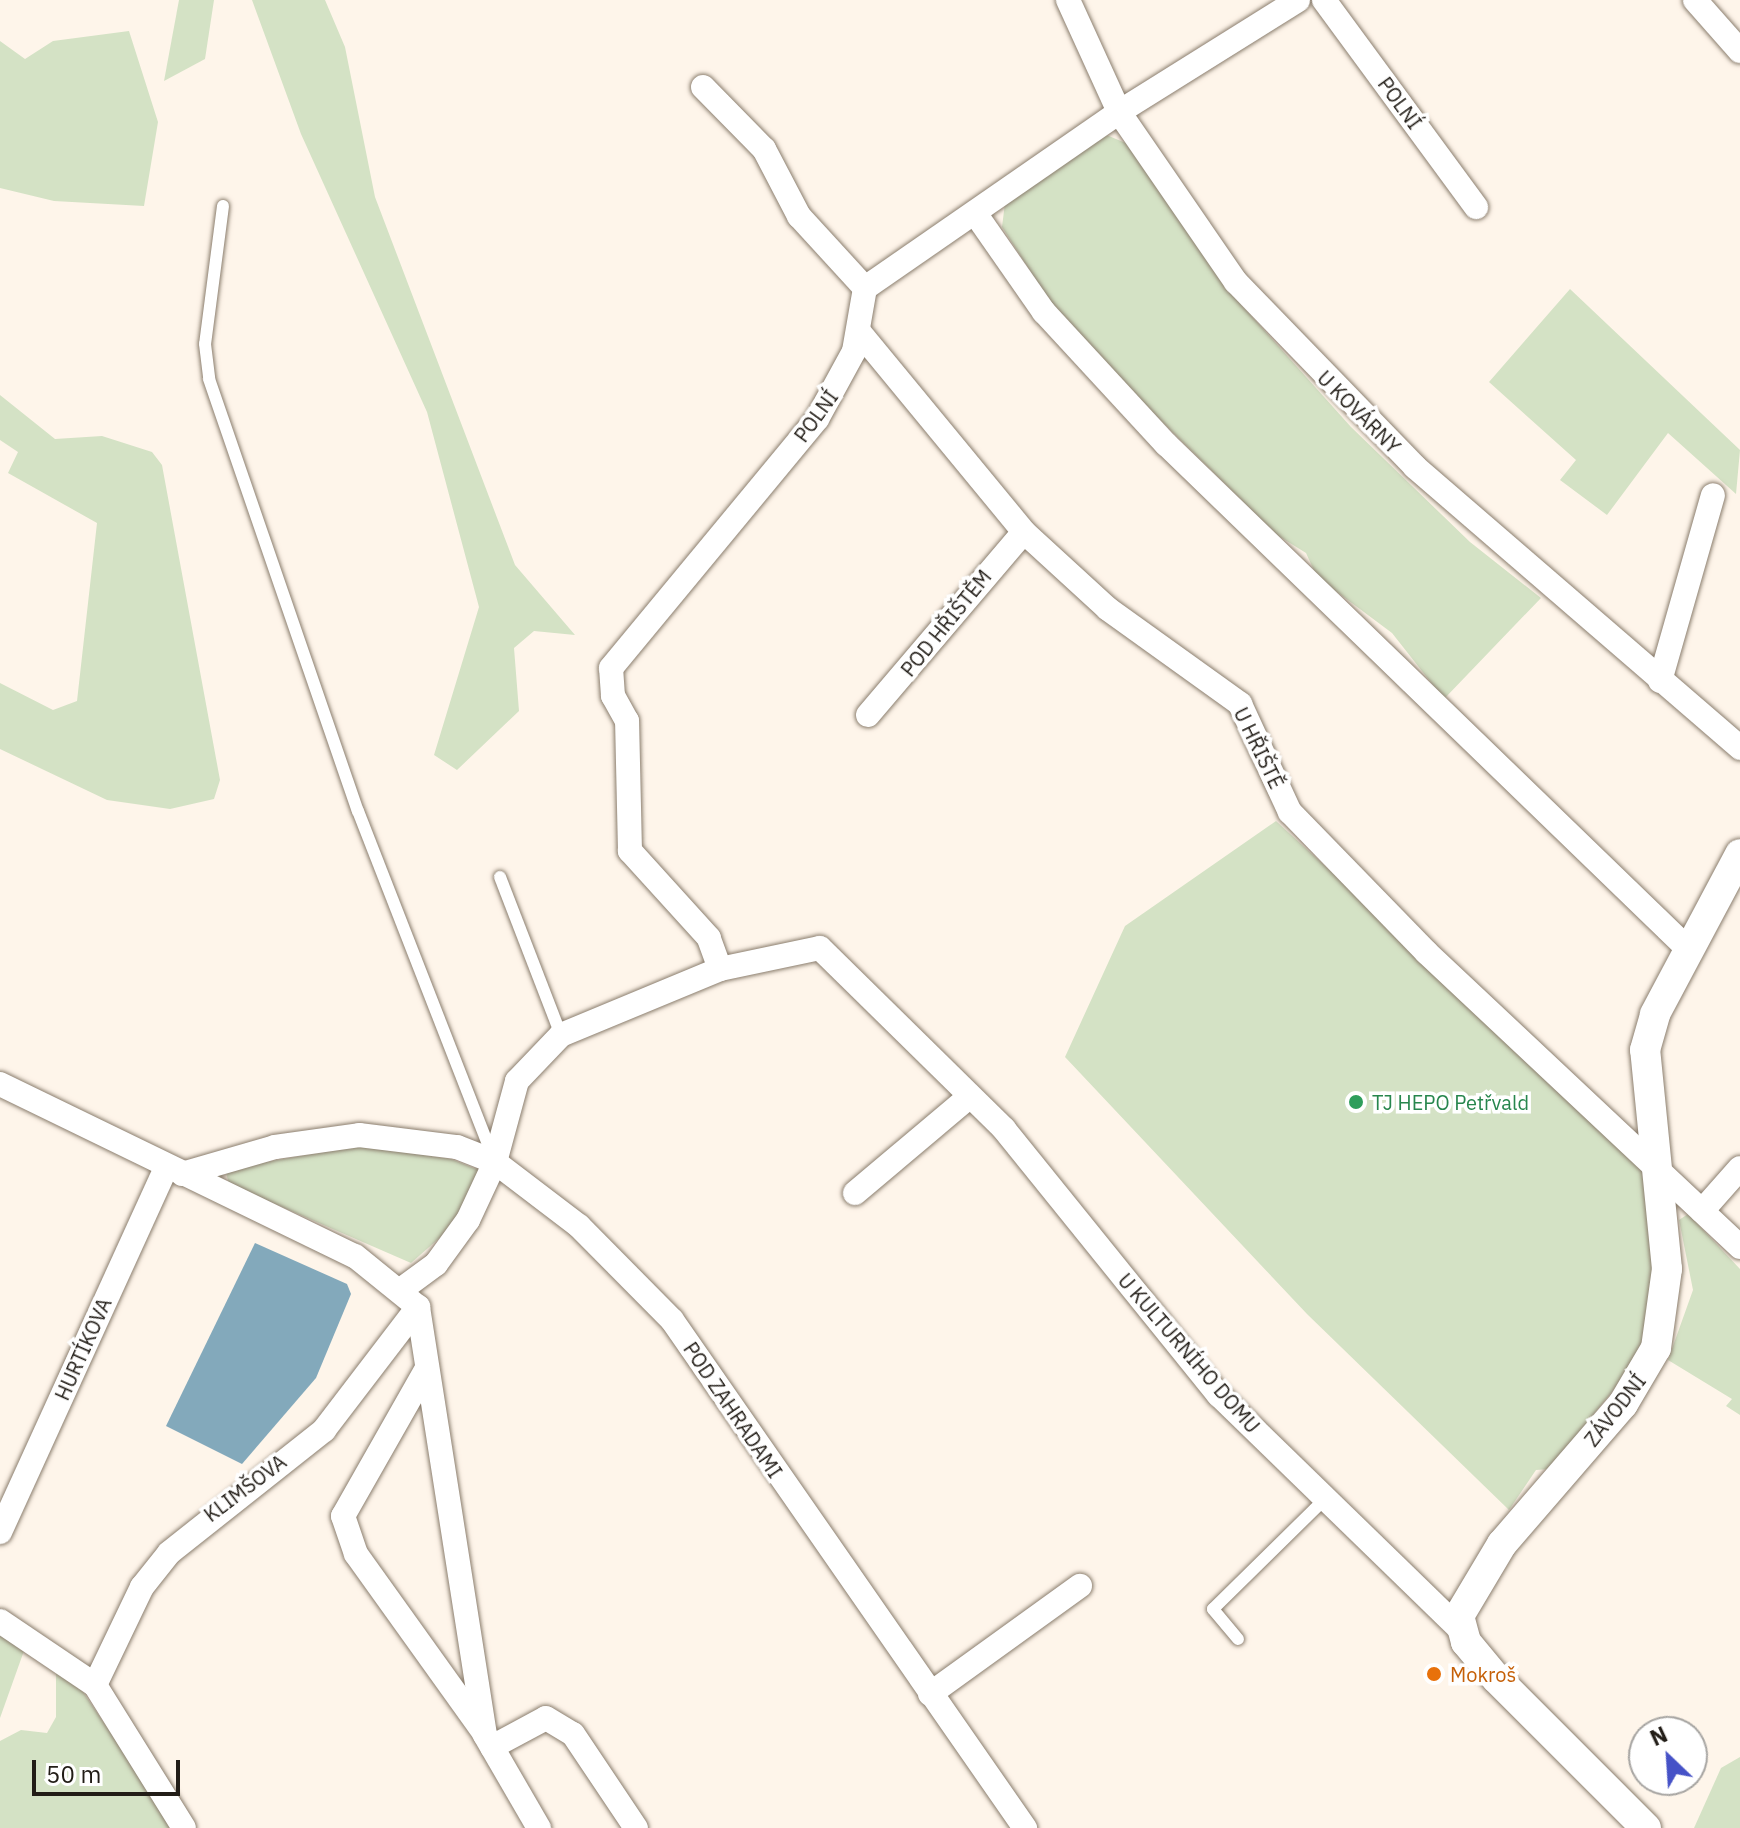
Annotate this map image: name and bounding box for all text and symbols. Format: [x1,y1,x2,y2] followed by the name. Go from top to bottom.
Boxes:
[1373,72,1427,134] street label: POLNÍ
[1313,366,1405,458] street label: U KOVÁRNY
[789,385,843,447] street label: POLNÍ
[896,565,996,681] street label: POD HŘIŠTĚM
[1229,703,1289,793] street label: U HŘIŠTĚ
[1372,1090,1529,1114] place label: TJ HEPO Petřvald
[1347,1093,1365,1111] marker: TJ HEPO Petřvald
[1113,1268,1265,1438] street label: U KULTURNÍHO DOMU
[50,1294,116,1404] street label: HURTÍKOVA
[679,1337,787,1483] street label: POD ZAHRADAMI
[1579,1369,1651,1451] street label: ZÁVODNÍ
[199,1449,291,1527] street label: KLIMŠOVA
[1450,1662,1516,1686] place label: Mokroš
[1425,1665,1443,1683] marker: Mokroš
[1628,1716,1708,1796] north arrow
[1645,1719,1672,1752] text: N
[36,1744,184,1794] scale bar
[46,1758,101,1790] text: 50 m

